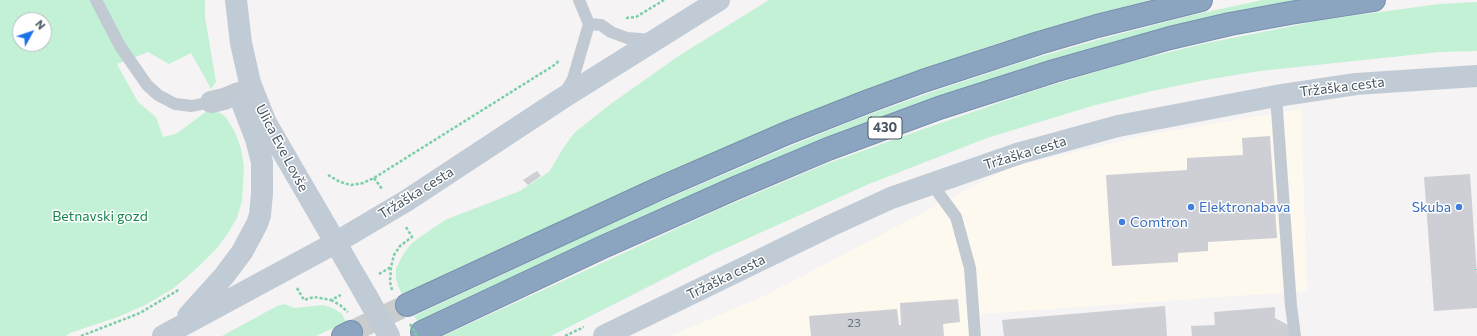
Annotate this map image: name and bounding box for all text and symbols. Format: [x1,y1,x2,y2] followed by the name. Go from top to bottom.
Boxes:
[12,12,52,52] north arrow
[33,17,48,32] text: N
[1299,73,1385,101] street label: Tržaška cesta
[252,102,312,194] street label: Ulica Eve Lovše
[868,117,902,139] road number: 430
[982,132,1068,174] street label: Tržaška cesta
[375,163,457,223] street label: Tržaška cesta
[1199,199,1290,215] place label: Elektronabava
[1412,199,1451,215] place label: Skuba
[1186,202,1196,212] marker: Elektronabava
[1454,202,1464,212] marker: Skuba
[52,208,148,224] park label: Betnavski gozd
[1130,214,1188,230] place label: Comtron
[1117,217,1127,227] marker: Comtron
[684,251,768,303] street label: Tržaška cesta
[847,316,861,330] house number: 23

